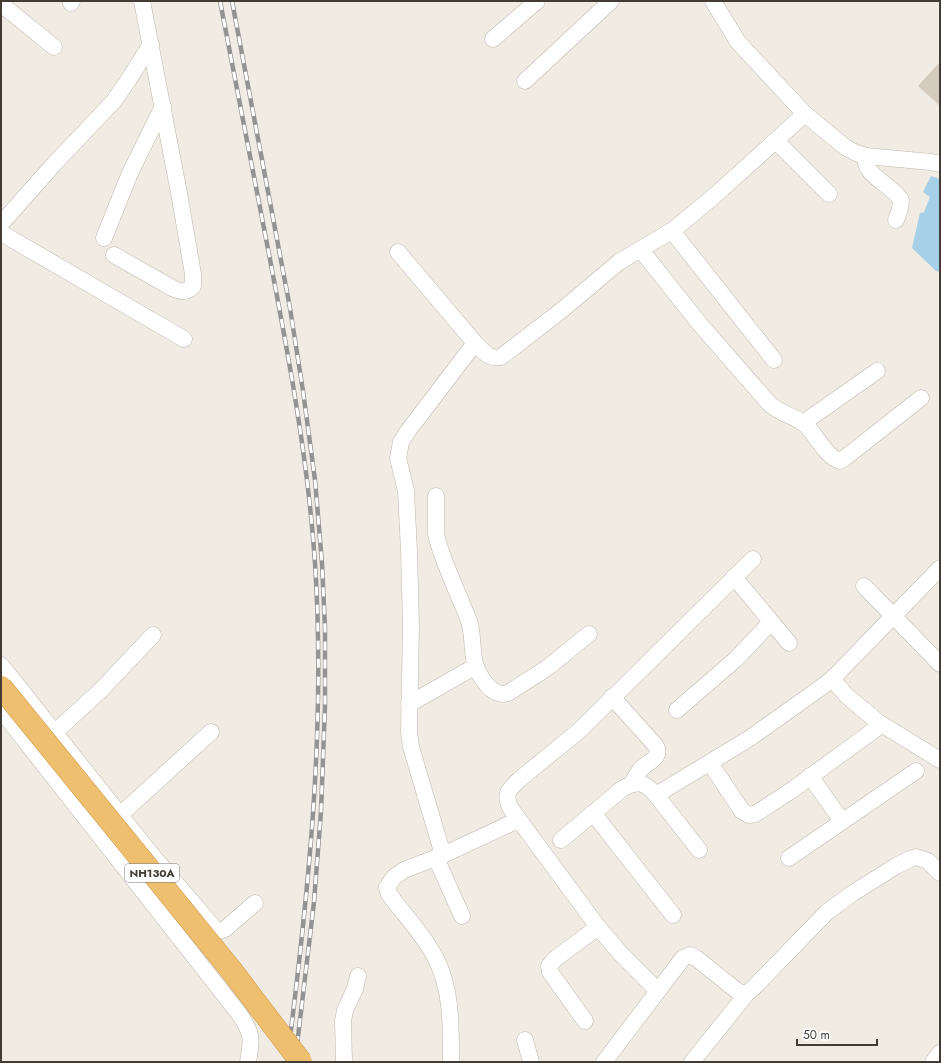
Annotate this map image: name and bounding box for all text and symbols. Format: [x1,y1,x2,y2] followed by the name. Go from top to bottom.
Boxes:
[125,864,179,882] road number: NH130A
[797,1021,877,1047] scale bar
[803,1026,830,1044] text: 50 m

